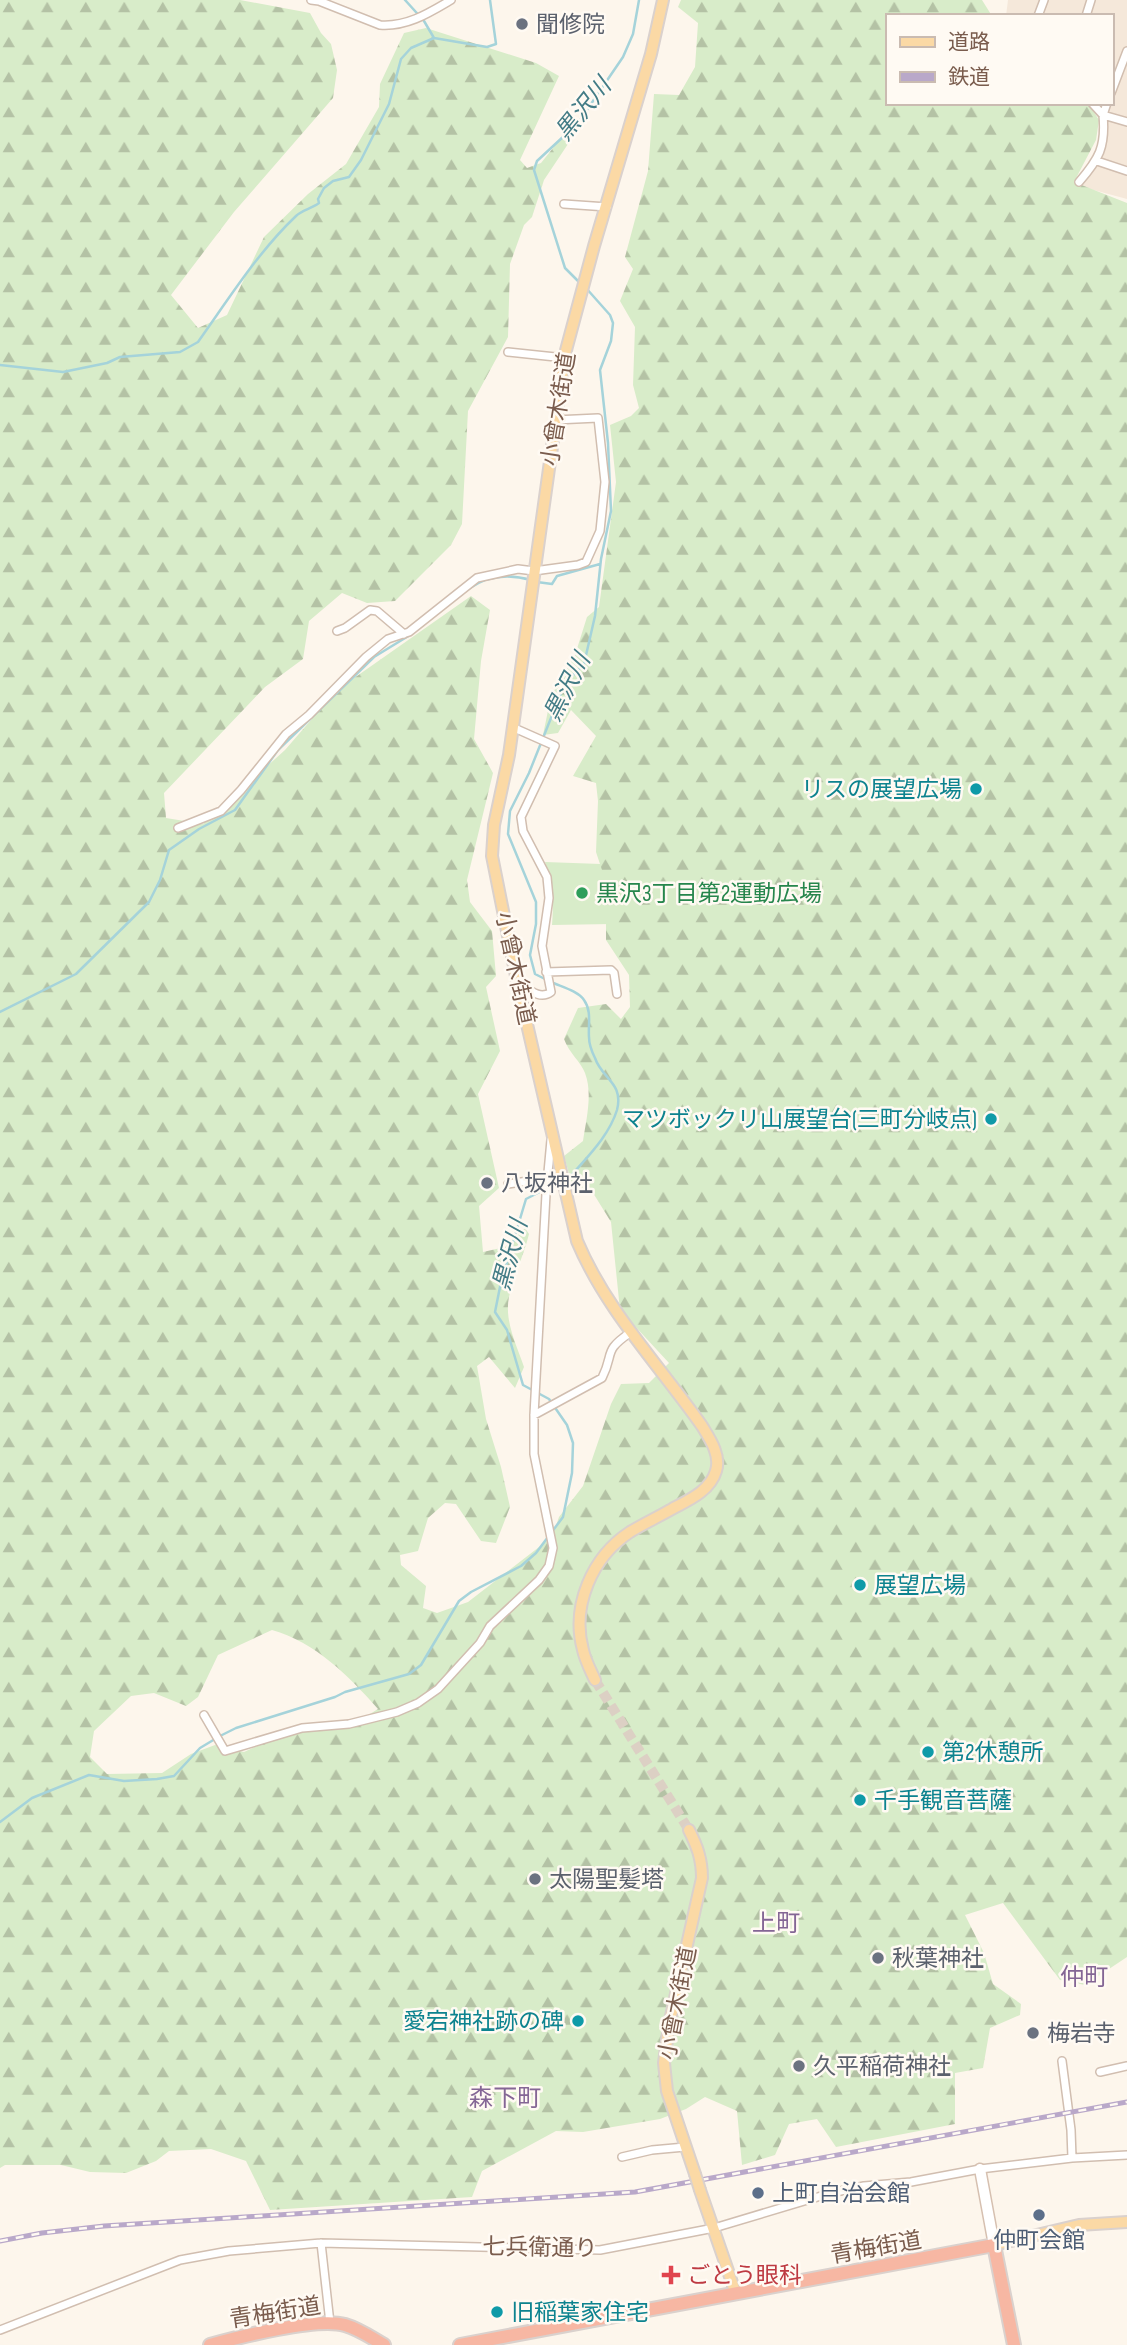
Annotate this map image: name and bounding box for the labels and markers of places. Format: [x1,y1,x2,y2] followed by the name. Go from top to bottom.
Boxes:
[536,11,605,39] place label: 聞修院
[514,16,530,32] marker: 聞修院
[801,776,962,804] place label: リスの展望広場
[968,781,984,797] marker: リスの展望広場
[596,880,822,908] place label: 黒沢3丁目第2運動広場
[574,885,590,901] marker: 黒沢3丁目第2運動広場
[622,1106,977,1134] place label: マツボックリ山展望台(三町分岐点)
[983,1111,999,1127] marker: マツボックリ山展望台(三町分岐点)
[501,1170,593,1198] place label: 八坂神社
[479,1175,495,1191] marker: 八坂神社
[874,1572,966,1600] place label: 展望広場
[852,1577,868,1593] marker: 展望広場
[942,1739,1043,1767] place label: 第2休憩所
[920,1744,936,1760] marker: 第2休憩所
[874,1787,1012,1815] place label: 千手観音菩薩
[852,1792,868,1808] marker: 千手観音菩薩
[549,1866,664,1894] place label: 太陽聖髪塔
[527,1871,543,1887] marker: 太陽聖髪塔
[892,1945,984,1973] place label: 秋葉神社
[870,1950,886,1966] marker: 秋葉神社
[403,2008,564,2036] place label: 愛宕神社跡の碑
[570,2013,586,2029] marker: 愛宕神社跡の碑
[1047,2020,1116,2048] place label: 梅岩寺
[1025,2025,1041,2041] marker: 梅岩寺
[813,2053,951,2081] place label: 久平稲荷神社
[791,2058,807,2074] marker: 久平稲荷神社
[772,2180,910,2208] place label: 上町自治会館
[750,2185,766,2201] marker: 上町自治会館
[1031,2207,1047,2223] marker: 仲町会館
[993,2227,1085,2255] place label: 仲町会館
[687,2262,802,2290] place label: ごとう眼科
[661,2265,681,2285] marker: ごとう眼科
[511,2299,649,2327] place label: 旧稲葉家住宅
[489,2304,505,2320] marker: 旧稲葉家住宅

